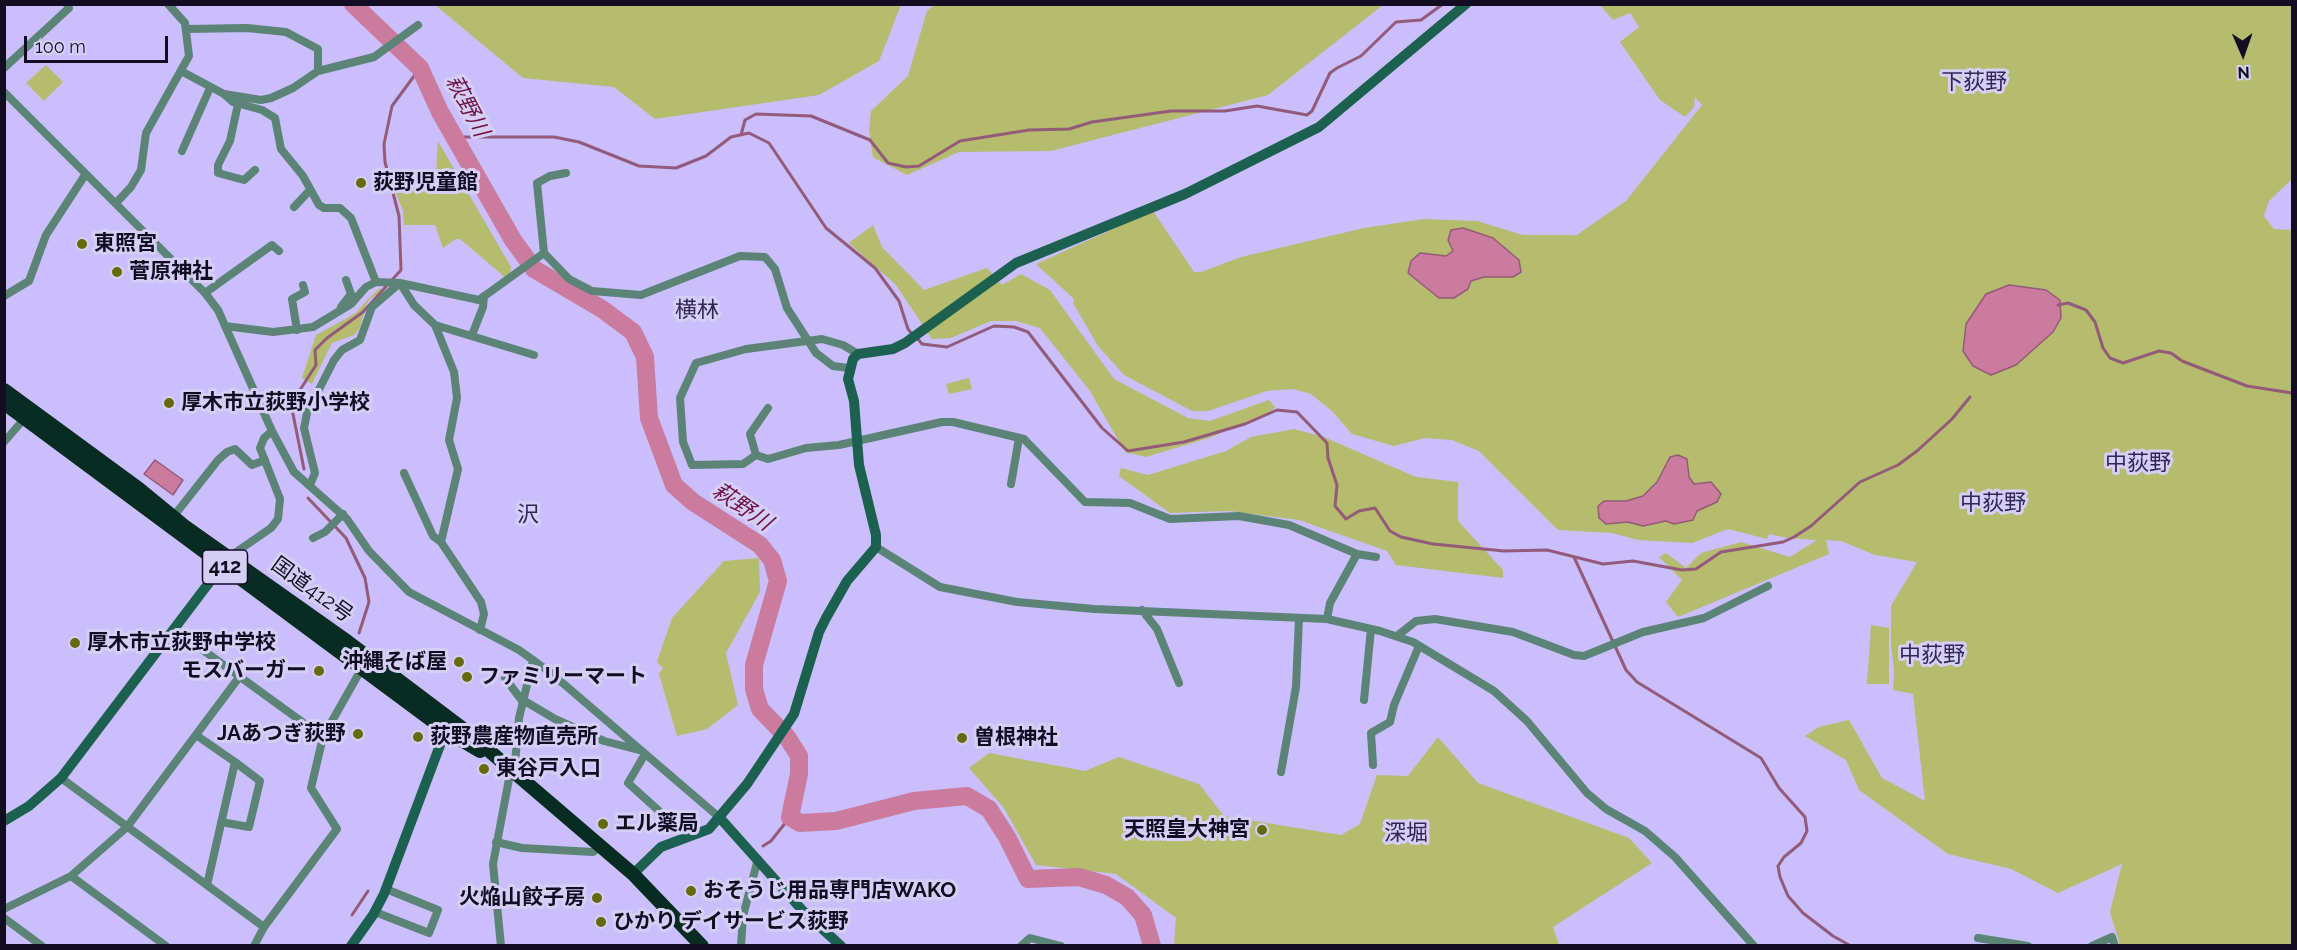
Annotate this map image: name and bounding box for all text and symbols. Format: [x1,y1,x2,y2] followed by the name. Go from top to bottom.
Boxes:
[27,24,171,62] scale bar
[2213,24,2273,84] north arrow
[35,36,86,57] text: 100 m
[2237,63,2250,82] text: N
[1941,69,2007,95] district label: 下荻野
[440,71,494,141] water label: 萩野川
[373,170,478,196] place label: 荻野児童館
[354,176,368,190] marker: 荻野児童館
[94,231,157,257] place label: 東照宮
[75,237,89,251] marker: 東照宮
[129,259,213,285] place label: 菅原神社
[110,265,124,279] marker: 菅原神社
[675,297,719,323] district label: 横林
[181,390,370,416] place label: 厚木市立荻野小学校
[162,396,176,410] marker: 厚木市立荻野小学校
[2105,450,2171,476] district label: 中荻野
[707,478,777,536] water label: 萩野川
[1960,490,2026,516] district label: 中荻野
[517,502,539,528] district label: 沢
[202,550,248,584] road number: 412
[266,552,358,628] street label: 国道412号
[87,630,276,656] place label: 厚木市立荻野中学校
[68,636,82,650] marker: 厚木市立荻野中学校
[1899,642,1965,668] district label: 中荻野
[342,649,447,675] place label: 沖縄そば屋
[452,655,466,669] marker: 沖縄そば屋
[181,658,307,684] place label: モスバーガー
[312,664,326,678] marker: モスバーガー
[479,664,647,690] place label: ファミリーマート
[460,670,474,684] marker: ファミリーマート
[217,721,346,747] place label: JAあつぎ荻野
[430,724,598,750] place label: 荻野農産物直売所
[974,725,1058,751] place label: 曽根神社
[351,727,365,741] marker: JAあつぎ荻野
[411,730,425,744] marker: 荻野農産物直売所
[955,731,969,745] marker: 曽根神社
[496,756,601,782] place label: 東谷戸入口
[477,762,491,776] marker: 東谷戸入口
[615,811,699,837] place label: エル薬局
[596,817,610,831] marker: エル薬局
[1124,817,1250,843] place label: 天照皇大神宮
[1384,820,1428,846] district label: 深堀
[1255,823,1269,837] marker: 天照皇大神宮
[703,878,956,904] place label: おそうじ用品専門店WAKO
[684,884,698,898] marker: おそうじ用品専門店WAKO
[459,885,585,911] place label: 火焔山餃子房
[590,891,604,905] marker: 火焔山餃子房
[613,909,849,935] place label: ひかり デイサービス荻野
[594,915,608,929] marker: ひかり デイサービス荻野

